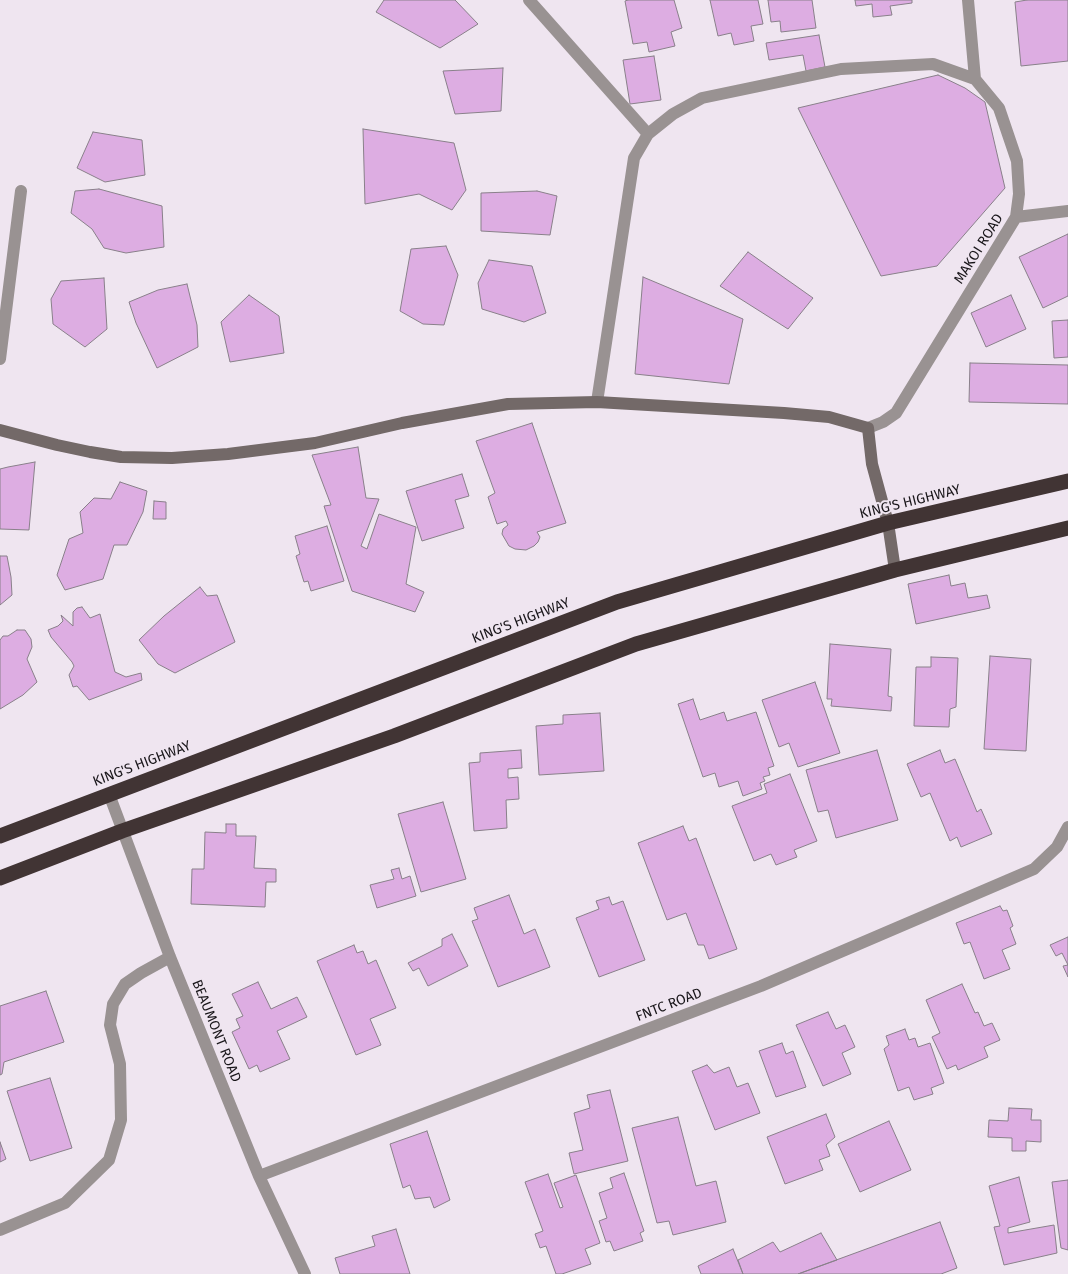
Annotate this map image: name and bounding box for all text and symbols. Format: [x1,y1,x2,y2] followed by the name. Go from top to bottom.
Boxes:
[951,211,1007,287] street label: MAKOI ROAD
[858,481,962,523] street label: KING'S HIGHWAY
[470,595,572,647] street label: KING'S HIGHWAY
[91,738,193,790] street label: KING'S HIGHWAY
[188,977,244,1085] street label: BEAUMONT ROAD
[633,985,705,1025] street label: FNTC ROAD

